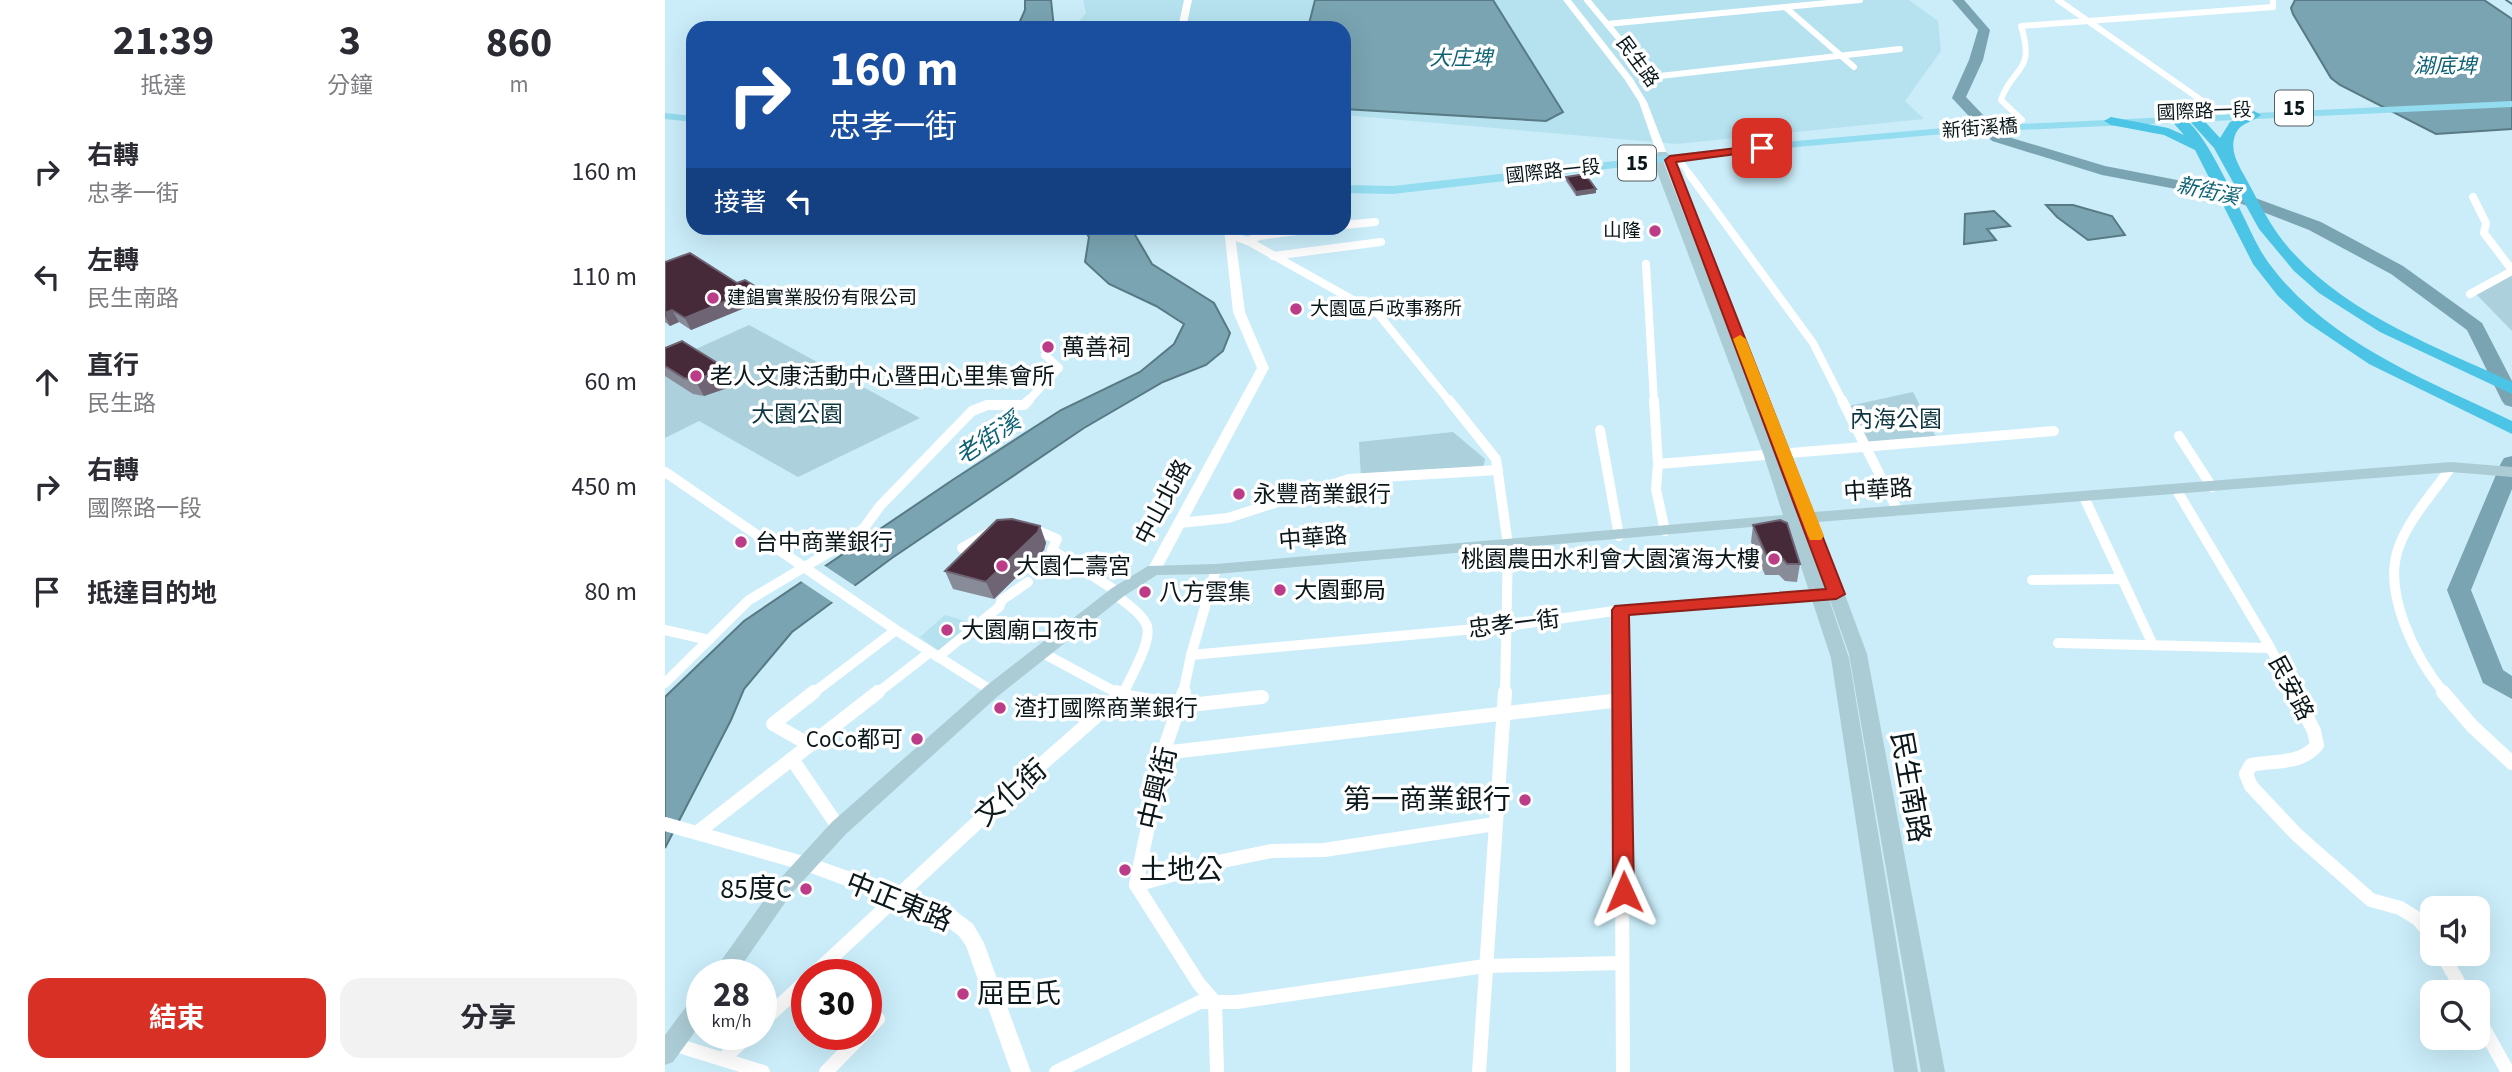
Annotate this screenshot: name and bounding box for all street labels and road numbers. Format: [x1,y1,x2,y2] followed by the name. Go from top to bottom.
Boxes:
[1609,31,1665,93] street label: 民生路
[2275,90,2313,126] road number: 15
[2156,97,2252,127] street label: 國際路一段
[1941,113,2019,145] street label: 新街溪橋
[1618,146,1656,180] road number: 15
[1504,154,1602,190] street label: 國際路一段
[1127,454,1199,550] street label: 中山北路
[1842,471,1914,509] street label: 中華路
[1277,519,1349,557] street label: 中華路
[1466,602,1562,646] street label: 忠孝一街
[2260,650,2322,726] street label: 民安路
[1881,728,1939,846] street label: 民生南路
[1129,743,1187,833] street label: 中興街
[966,750,1056,836] street label: 文化街
[840,862,958,942] street label: 中正東路

